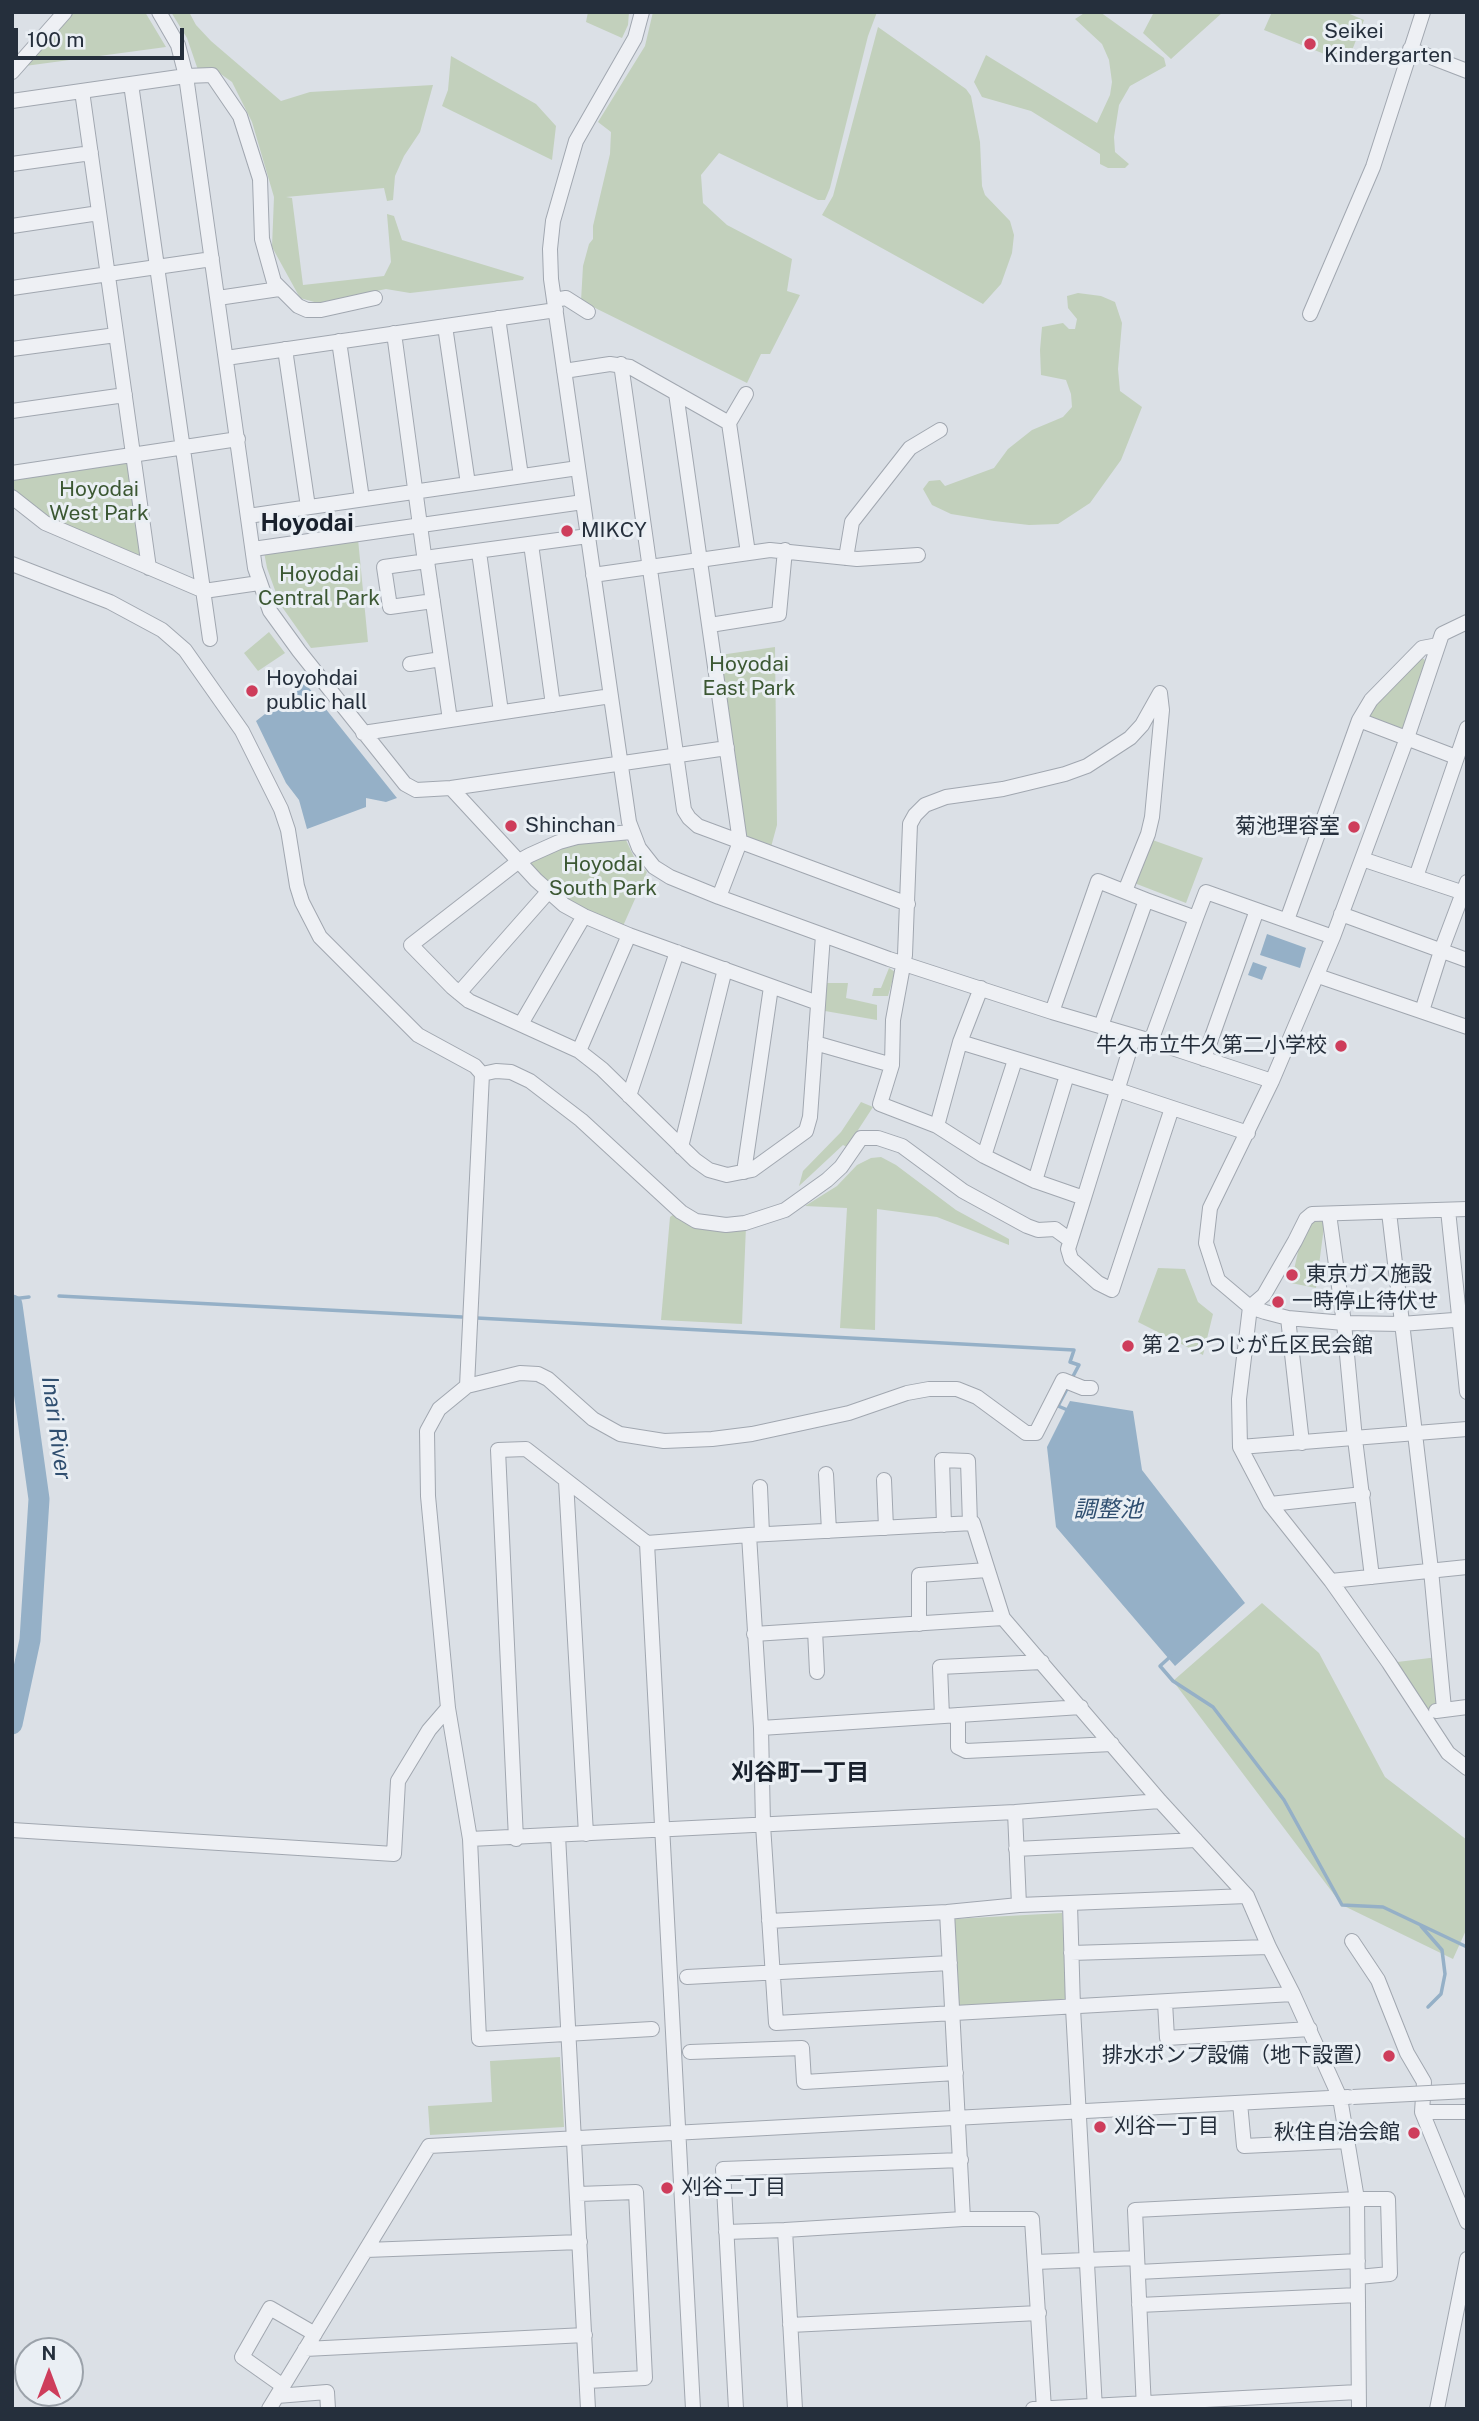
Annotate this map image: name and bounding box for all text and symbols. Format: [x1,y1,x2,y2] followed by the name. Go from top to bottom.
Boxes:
[18,14,187,58] scale bar
[1324,19,1452,69] place label: Seikei Kindergarten
[27,27,84,52] text: 100 m
[1302,36,1318,52] marker: Seikei Kindergarten
[49,477,149,527] park label: Hoyodai West Park
[260,510,354,538] district label: Hoyodai
[581,518,647,544] place label: MIKCY
[559,523,575,539] marker: MIKCY
[258,562,380,612] park label: Hoyodai Central Park
[703,652,795,702] park label: Hoyodai East Park
[266,666,367,716] place label: Hoyohdai public hall
[244,683,260,699] marker: Hoyohdai public hall
[525,813,616,839] place label: Shinchan
[1235,814,1340,840] place label: 菊池理容室
[503,818,519,834] marker: Shinchan
[1346,819,1362,835] marker: 菊池理容室
[549,852,657,902] park label: Hoyodai South Park
[1096,1033,1327,1059] place label: 牛久市立牛久第二小学校
[1333,1038,1349,1054] marker: 牛久市立牛久第二小学校
[1306,1262,1432,1288] place label: 東京ガス施設
[1284,1267,1300,1283] marker: 東京ガス施設
[1292,1289,1439,1315] place label: 一時停止待伏せ
[1270,1294,1286,1310] marker: 一時停止待伏せ
[1142,1333,1373,1359] place label: 第２つつじが丘区民会館
[1120,1338,1136,1354] marker: 第２つつじが丘区民会館
[35,1375,77,1481] water label: Inari River
[1074,1496,1142,1524] water label: 調整池
[731,1759,869,1787] district label: 刈谷町一丁目
[1102,2043,1375,2069] place label: 排水ポンプ設備（地下設置）
[1381,2048,1397,2064] marker: 排水ポンプ設備（地下設置）
[1114,2114,1219,2140] place label: 刈谷一丁目
[1092,2119,1108,2135] marker: 刈谷一丁目
[1274,2120,1400,2146] place label: 秋住自治会館
[1406,2125,1422,2141] marker: 秋住自治会館
[681,2175,786,2201] place label: 刈谷二丁目
[659,2180,675,2196] marker: 刈谷二丁目
[14,2337,84,2407] north arrow
[42,2342,56,2364] text: N

